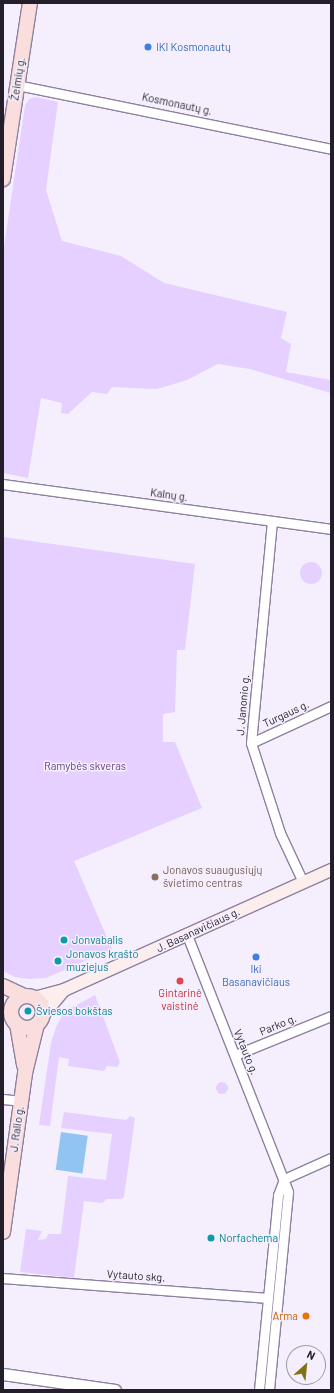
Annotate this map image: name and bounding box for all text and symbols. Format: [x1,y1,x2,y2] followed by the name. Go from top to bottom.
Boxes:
[156,40,231,54] place label: IKI Kosmonautų
[143,42,153,52] marker: IKI Kosmonautų
[8,56,28,102] street label: Žeimių g.
[141,90,213,118] street label: Kosmonautų g.
[149,486,189,504] street label: Kalnų g.
[234,674,252,736] street label: J. Janonio g.
[261,698,311,730] street label: Turgaus g.
[44,759,126,773] park label: Ramybės skveras
[163,864,262,890] place label: Jonavos suaugusiųjų švietimo centras
[150,872,160,882] marker: Jonavos suaugusiųjų švietimo centras
[154,905,242,955] street label: J. Basanavičiaus g.
[72,933,123,947] place label: Jonvabalis
[59,935,69,945] marker: Jonvabalis
[66,948,139,974] place label: Jonavos krašto muziejus
[251,952,261,962] marker: Iki Basanavičiaus
[53,956,63,966] marker: Jonavos krašto muziejus
[222,963,290,989] place label: Iki Basanavičiaus
[175,976,185,986] marker: Gintarinė vaistinė
[158,987,202,1013] place label: Gintarinė vaistinė
[36,1004,113,1018] place label: Šviesos bokštas
[23,1006,33,1016] marker: Šviesos bokštas
[258,1012,298,1038] street label: Parko g.
[231,1027,261,1077] street label: Vytauto g.
[7,1105,27,1153] street label: J. Ralio g.
[219,1231,278,1245] place label: Norfachema
[206,1233,216,1243] marker: Norfachema
[106,1267,166,1285] street label: Vytauto skg.
[273,1309,298,1323] place label: Arma
[301,1311,311,1321] marker: Arma
[286,1345,326,1385] north arrow
[305,1347,317,1362] text: N

